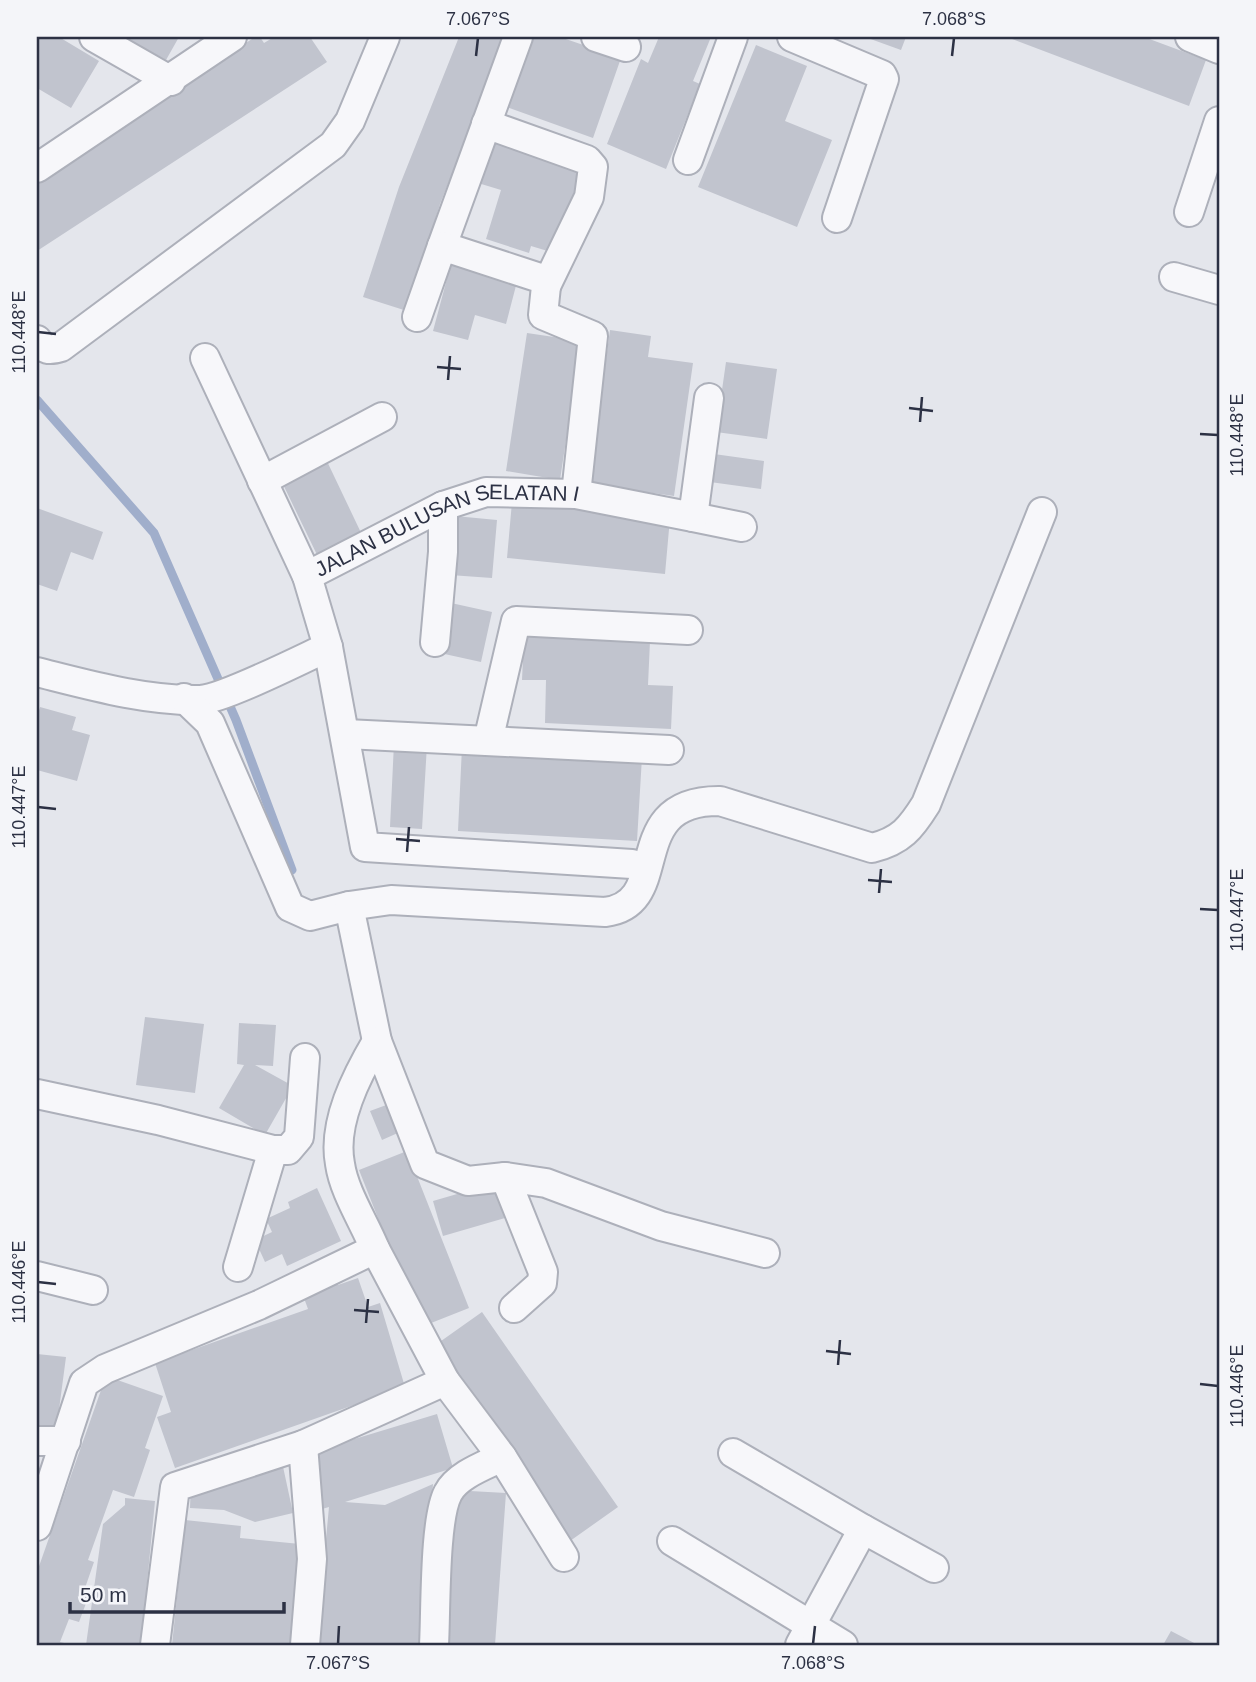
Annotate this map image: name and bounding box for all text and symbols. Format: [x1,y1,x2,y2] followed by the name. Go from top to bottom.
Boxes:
[446,9,510,29] text: 7.067°S
[922,9,986,29] text: 7.068°S
[9,291,29,373] text: 110.448°E
[1227,394,1247,476] text: 110.448°E
[311,480,582,581] street label: JALAN BULUSAN SELATAN I
[9,766,29,848] text: 110.447°E
[1227,869,1247,951] text: 110.447°E
[9,1241,29,1323] text: 110.446°E
[1227,1345,1247,1427] text: 110.446°E
[70,1570,284,1614] scale bar
[80,1583,127,1606] text: 50 m
[306,1653,370,1673] text: 7.067°S
[781,1653,845,1673] text: 7.068°S

